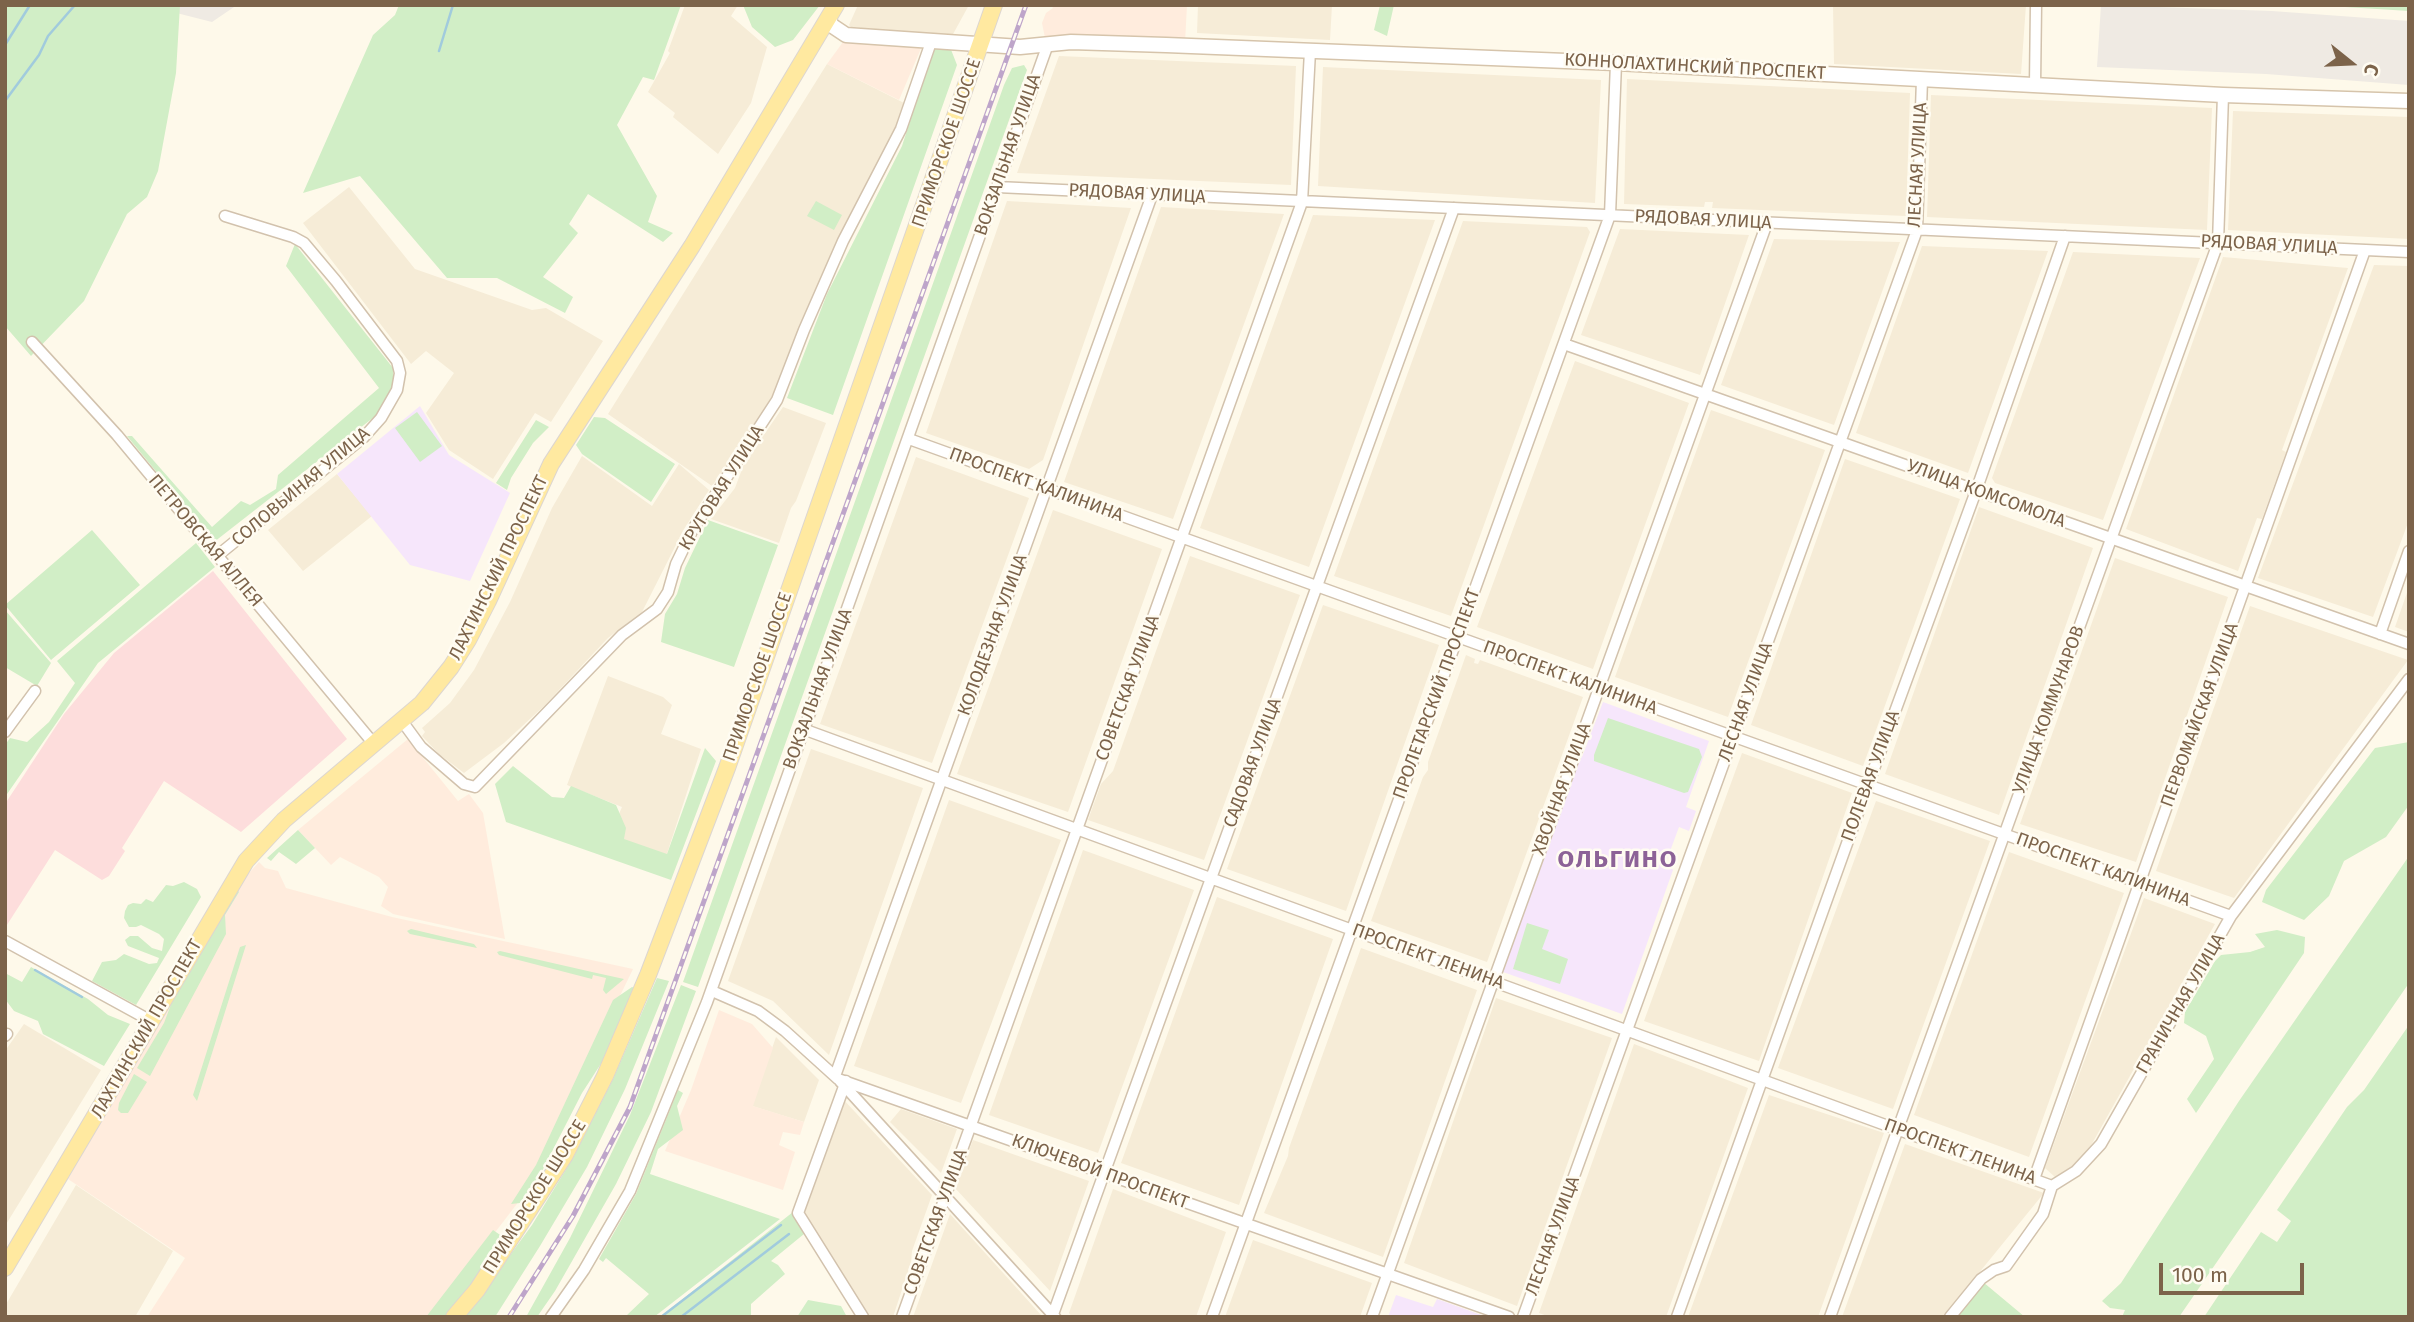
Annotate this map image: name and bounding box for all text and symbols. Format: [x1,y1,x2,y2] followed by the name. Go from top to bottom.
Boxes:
[2316,28,2386,98] north arrow
[1564,49,1826,85] street label: КОННОЛАХТИНСКИЙ ПРОСПЕКТ
[908,56,986,230] street label: ПРИМОРСКОЕ ШОССЕ
[2359,61,2384,78] text: С
[970,71,1046,239] street label: ВОКЗАЛЬНАЯ УЛИЦА
[1904,102,1932,228] street label: ЛЕСНАЯ УЛИЦА
[1068,180,1206,208] street label: РЯДОВАЯ УЛИЦА
[1634,206,1772,234] street label: РЯДОВАЯ УЛИЦА
[2200,231,2338,259] street label: РЯДОВАЯ УЛИЦА
[675,421,769,555] street label: КРУГОВАЯ УЛИЦА
[228,423,374,551] street label: СОЛОВЬИНАЯ УЛИЦА
[946,443,1126,527] street label: ПРОСПЕКТ КАЛИНИНА
[1904,455,2068,533] street label: УЛИЦА КОМСОМОЛА
[143,470,267,612] street label: ПЕТРОВСКАЯ АЛЛЕЯ
[445,472,553,664] street label: ЛАХТИНСКИЙ ПРОСПЕКТ
[954,551,1032,719] street label: КОЛОДЕЗНАЯ УЛИЦА
[1389,586,1485,802] street label: ПРОЛЕТАРСКИЙ ПРОСПЕКТ
[719,590,797,764] street label: ПРИМОРСКОЕ ШОССЕ
[779,606,857,772] street label: ВОКЗАЛЬНАЯ УЛИЦА
[1092,612,1164,764] street label: СОВЕТСКАЯ УЛИЦА
[2157,620,2243,810] street label: ПЕРВОМАЙСКАЯ УЛИЦА
[2009,623,2089,797] street label: УЛИЦА КОММУНАРОВ
[1480,636,1660,720] street label: ПРОСПЕКТ КАЛИНИНА
[1714,639,1778,765] street label: ЛЕСНАЯ УЛИЦА
[1220,695,1286,831] street label: САДОВАЯ УЛИЦА
[1837,707,1905,845] street label: ПОЛЕВАЯ УЛИЦА
[1528,720,1596,858] street label: ХВОЙНАЯ УЛИЦА
[2013,828,2193,912] street label: ПРОСПЕКТ КАЛИНИНА
[1558,846,1678,874] district label: ОЛЬГИНО
[1349,919,1507,995] street label: ПРОСПЕКТ ЛЕНИНА
[2132,930,2230,1078] street label: ГРАНИЧНАЯ УЛИЦА
[87,936,207,1122] street label: ЛАХТИНСКИЙ ПРОСПЕКТ
[1881,1114,2039,1190] street label: ПРОСПЕКТ ЛЕНИНА
[479,1116,591,1278] street label: ПРИМОРСКОЕ ШОССЕ
[1009,1130,1191,1214] street label: КЛЮЧЕВОЙ ПРОСПЕКТ
[900,1146,972,1298] street label: СОВЕТСКАЯ УЛИЦА
[1521,1173,1585,1299] street label: ЛЕСНАЯ УЛИЦА
[2162,1248,2307,1292] scale bar
[2172,1262,2228,1288] text: 100 m

